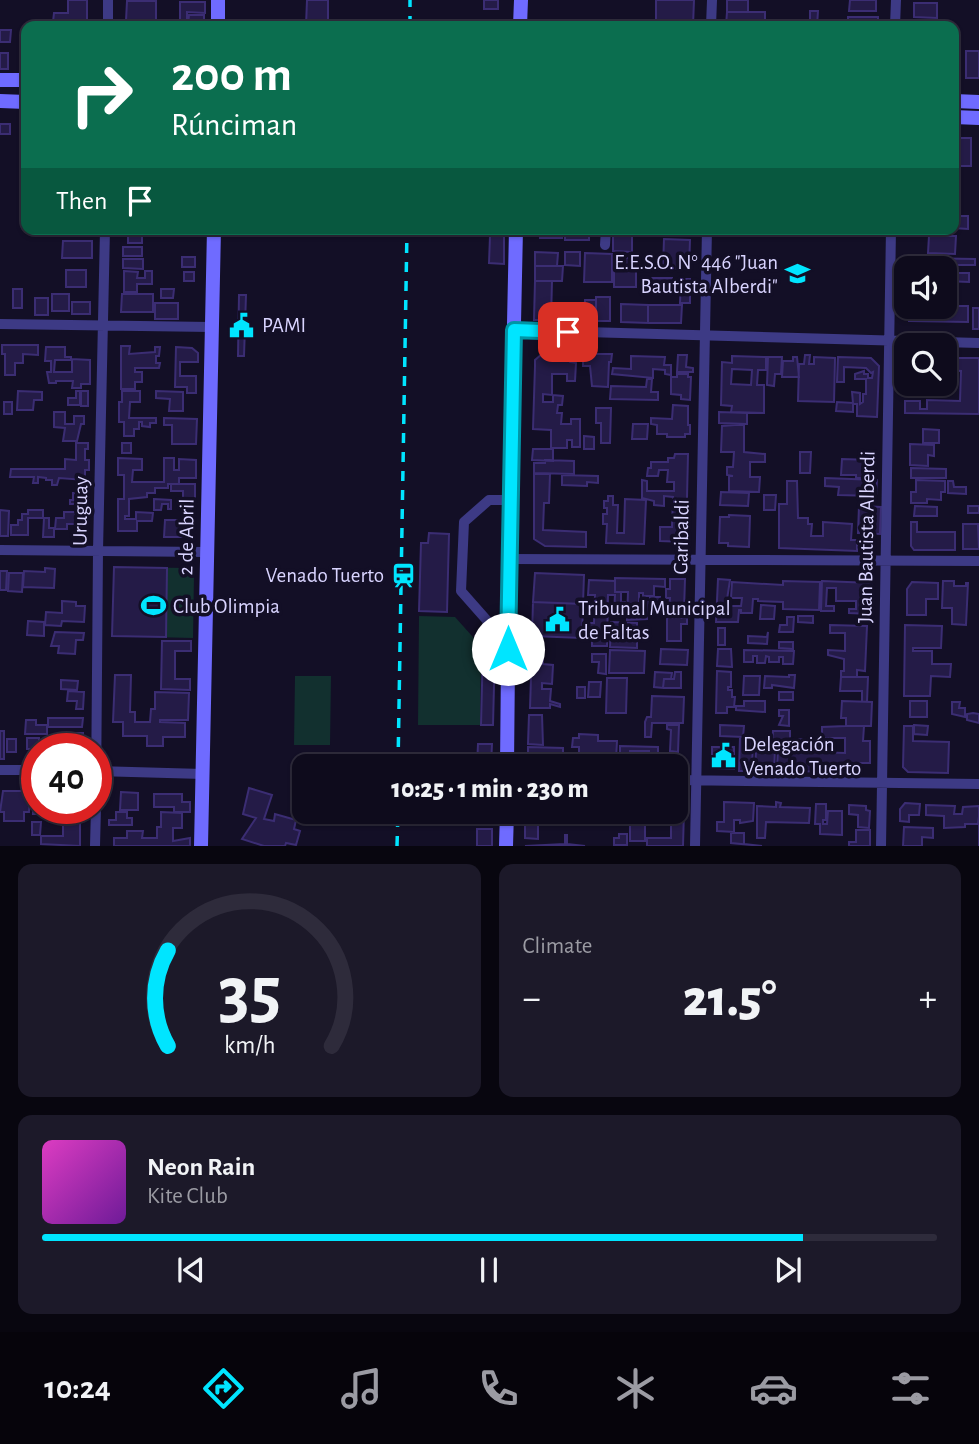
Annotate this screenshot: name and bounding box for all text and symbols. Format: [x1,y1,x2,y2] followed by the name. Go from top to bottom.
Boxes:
[56,49,147,140] icon: right
[171,51,292,100] text: 200 m
[171,109,297,141] text: Rúnciman
[121,182,159,220] icon: arrive
[56,188,107,214] text: Then
[614,252,778,297] place label: E.E.S.O. N° 446 "Juan Bautista Alberdi"
[894,256,957,396] map controls
[894,256,957,319] button: sound
[784,260,812,288] school or university icon: E.E.S.O. N° 446 "Juan Bautista Alberdi"
[538,302,598,362] pin
[228,311,256,339] public building icon: PAMI
[549,313,587,351] icon: arrive
[262,315,306,336] place label: PAMI
[894,333,957,396] button: search
[854,451,879,623] street label: Juan Bautista Alberdi
[69,476,92,546] street label: Uruguay
[175,498,198,576] street label: 2 de Abril
[670,499,693,575] street label: Garibaldi
[390,561,418,589] station icon: Venado Tuerto
[266,565,384,586] place label: Venado Tuerto
[139,592,167,620] sports icon: Club Olimpia
[173,596,280,617] place label: Club Olimpia
[578,598,731,643] place label: Tribunal Municipal de Faltas
[544,606,572,634] public building icon: Tribunal Municipal de Faltas
[471,612,545,686] position arrow
[21,733,112,824] speed limit sign: 40
[743,734,861,779] place label: Delegación Venado Tuerto
[709,742,737,770] public building icon: Delegación Venado Tuerto
[391,776,589,802] text: 10:25 · 1 min · 230 m
[523,935,592,958] text: Climate
[218,959,281,1032] text: 35
[683,973,777,1025] text: 21.5°
[523,980,541,1018] text: −
[919,980,937,1018] text: +
[223,1033,275,1058] text: km/h
[147,1154,255,1180] text: Neon Rain
[147,1185,228,1208] text: Kite Club
[172,1251,210,1289] icon: previous
[470,1251,508,1289] icon: pause
[769,1251,807,1289] icon: next
[199,1364,248,1413] icon: directions
[337,1364,386,1413] icon: music
[474,1364,523,1413] icon: phone
[611,1364,660,1413] icon: climate
[749,1364,798,1413] icon: car
[886,1364,935,1413] icon: filters
[44,1372,111,1404] text: 10:24

